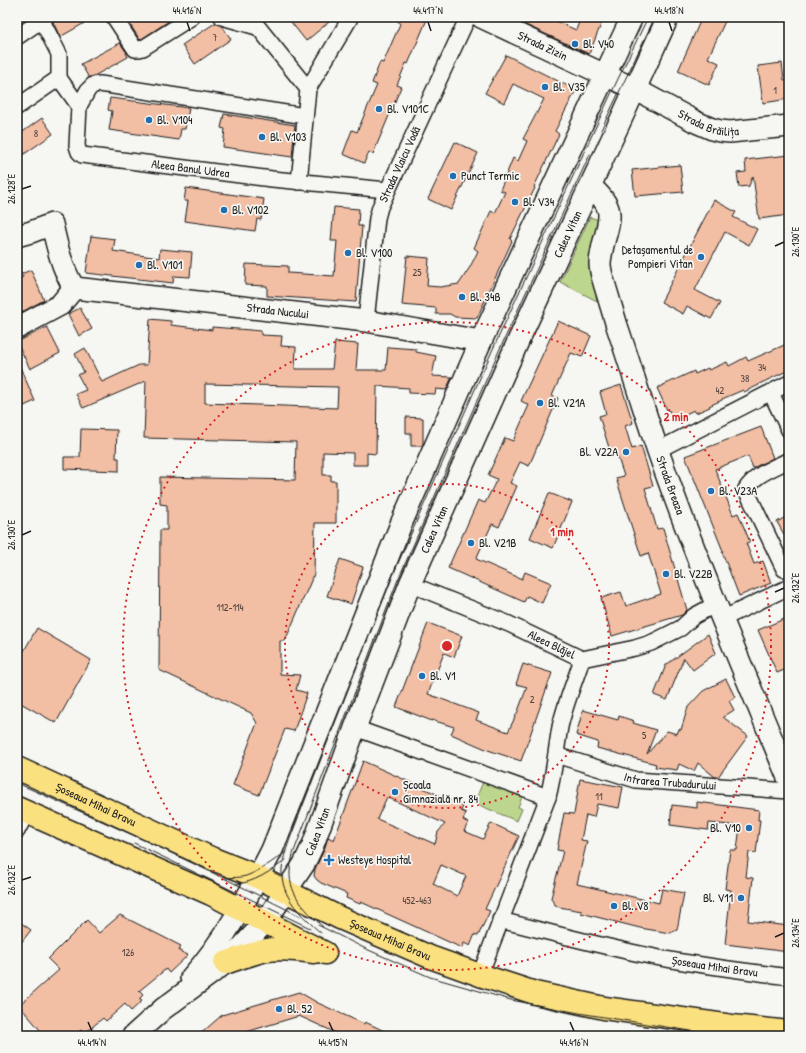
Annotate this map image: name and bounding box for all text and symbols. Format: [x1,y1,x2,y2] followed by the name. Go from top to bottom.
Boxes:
[173,4,201,17] text: 44.416°N
[413,4,443,17] text: 44.417°N
[655,4,684,17] text: 44.418°N
[515,26,571,64] street label: Strada Zizin
[213,31,218,44] house number: 7
[583,35,614,52] place label: Bl. V40
[570,39,580,49] marker: Bl. V40
[553,78,585,95] place label: Bl. V35
[540,82,550,92] marker: Bl. V35
[773,84,777,97] house number: 1
[387,100,429,117] place label: Bl. V101C
[374,104,384,114] marker: Bl. V101C
[675,105,740,140] street label: Strada Brăilița
[157,111,193,128] place label: Bl. V104
[144,115,154,125] marker: Bl. V104
[374,123,424,205] street label: Strada Vlaicu Vodă
[34,127,38,140] house number: 8
[270,128,306,145] place label: Bl. V103
[257,132,267,142] marker: Bl. V103
[151,155,231,182] street label: Aleea Banul Udrea
[461,167,519,184] place label: Punct Termic
[448,171,458,181] marker: Punct Termic
[5,173,18,204] text: 26.128°E
[523,193,555,210] place label: Bl. V34
[510,197,520,207] marker: Bl. V34
[232,201,269,218] place label: Bl. V102
[219,205,229,215] marker: Bl. V102
[549,207,586,260] street label: Calea Vitan
[789,226,802,257] text: 26.130°E
[622,241,693,272] place label: Detașamentul de Pompieri Vitan
[356,244,392,261] place label: Bl. V100
[343,248,353,258] marker: Bl. V100
[696,252,706,262] marker: Detașamentul de Pompieri Vitan
[147,256,182,273] place label: Bl. V101
[134,260,144,270] marker: Bl. V101
[413,266,422,279] house number: 25
[470,288,501,305] place label: Bl. 34B
[457,292,467,302] marker: Bl. 34B
[246,299,310,322] street label: Strada Nucului
[758,361,766,374] house number: 34
[741,372,749,385] house number: 38
[716,384,725,397] house number: 42
[548,394,585,411] place label: Bl. V21A
[535,398,545,408] marker: Bl. V21A
[664,408,689,425] text: 2 min
[580,443,618,460] place label: Bl. V22A
[621,447,631,457] marker: Bl. V22A
[652,453,689,517] street label: Strada Breaza
[719,482,757,499] place label: Bl. V23A
[706,486,716,496] marker: Bl. V23A
[416,503,452,556] street label: Calea Vitan
[5,519,18,550] text: 26.130°E
[550,523,574,540] text: 1 min
[479,534,516,551] place label: Bl. V21B
[466,538,476,548] marker: Bl. V21B
[674,565,713,582] place label: Bl. V22B
[661,569,671,579] marker: Bl. V22B
[789,572,802,603] text: 26.132°E
[217,601,244,614] house number: 112-114
[525,625,579,663] street label: Aleea Blăjel
[440,639,454,653] centre of rings
[430,667,456,684] place label: Bl. V1
[417,671,427,681] marker: Bl. V1
[530,693,535,706] house number: 2
[642,729,647,742] house number: 5
[622,768,717,794] street label: Intrarea Trubadurului
[403,776,478,807] place label: Școala Gimnazială nr. 84
[53,778,139,830] street label: Șoseaua Mihai Bravu
[390,787,400,797] marker: Școala Gimnazială nr. 84
[595,790,603,803] house number: 11
[300,805,334,858] street label: Calea Vitan
[710,819,741,836] place label: Bl. V10
[744,823,754,833] marker: Bl. V10
[338,851,412,868] place label: Westeye Hospital
[323,854,335,866] marker: Westeye Hospital
[5,864,18,895] text: 26.132°E
[703,889,733,906] place label: Bl. V11
[736,893,746,903] marker: Bl. V11
[403,894,432,907] house number: 452-463
[622,897,649,914] place label: Bl. V8
[609,901,619,911] marker: Bl. V8
[347,914,434,964] street label: Șoseaua Mihai Bravu
[789,918,802,948] text: 26.134°E
[122,946,134,959] house number: 126
[671,951,759,981] street label: Șoseaua Mihai Bravu
[287,1000,313,1017] place label: Bl. 52
[274,1004,284,1014] marker: Bl. 52
[78,1036,106,1049] text: 44.414°N
[319,1036,347,1049] text: 44.415°N
[560,1036,588,1049] text: 44.416°N

